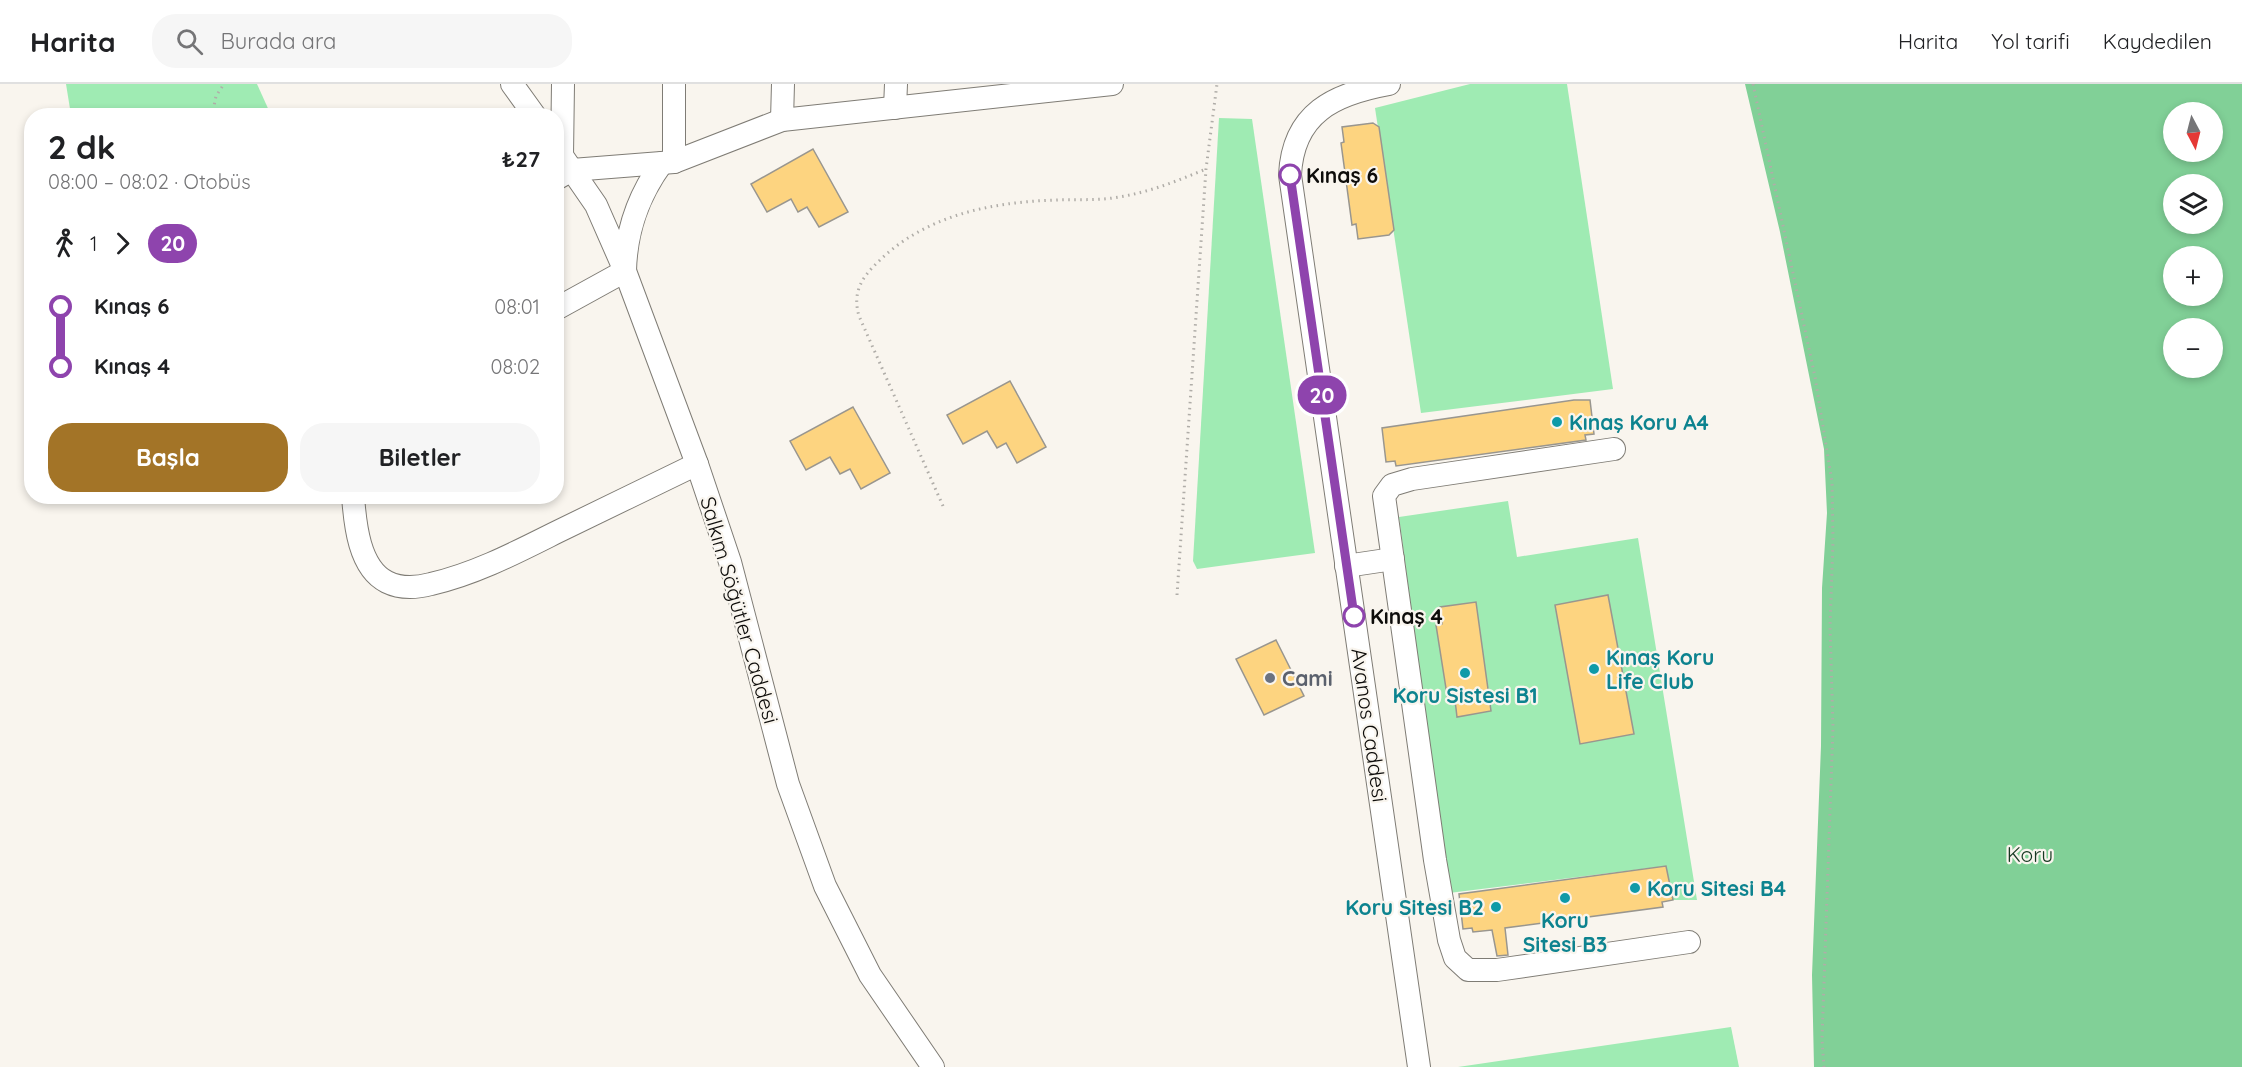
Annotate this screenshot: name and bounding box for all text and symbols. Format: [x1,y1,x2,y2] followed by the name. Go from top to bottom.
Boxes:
[152,14,572,68] search box
[30,24,116,59] text: Harita
[173,25,206,58] icon: search
[221,27,336,55] text: Burada ara
[1898,28,1958,54] text: Harita
[1991,28,2070,54] text: Yol tarifi
[2103,28,2212,54] text: Kaydedilen
[2163,102,2223,162] north arrow
[2163,102,2223,378] map controls
[48,126,116,167] text: 2 dk
[501,145,540,173] text: ₺27
[1306,162,1378,188] place label: Kınaş 6
[1279,164,1301,186] marker: Kınaş 6
[48,169,251,194] text: 08:00 – 08:02 · Otobüs
[2163,174,2223,234] button: layers
[48,227,81,260] icon: walk
[106,227,139,260] icon: forward
[160,230,185,256] text: 20
[90,231,97,256] text: 1
[2163,246,2223,306] button: +
[94,292,169,320] text: Kınaş 6
[494,294,540,319] text: 08:01
[2163,318,2223,378] button: −
[94,352,170,380] text: Kınaş 4
[491,354,540,379] text: 08:02
[1295,376,1349,414] line badge: 20
[1310,382,1334,408] text: 20
[1569,409,1709,435] place label: Kınaş Koru A4
[1550,415,1564,429] marker: Kınaş Koru A4
[48,423,288,492] button: Başla
[300,423,540,492] button: Biletler
[695,493,785,727] street label: Salkım Söğütler Caddesi
[1370,603,1443,629] place label: Kınaş 4
[1343,605,1365,627] marker: Kınaş 4
[1606,644,1714,694] place label: Kınaş Koru Life Club
[1346,646,1394,804] street label: Avanos Caddesi
[1587,662,1601,676] marker: Kınaş Koru Life Club
[1282,665,1333,691] place label: Cami
[1458,666,1472,680] marker: Koru Sistesi B1
[1263,671,1277,685] marker: Cami
[1392,682,1538,708] place label: Koru Sistesi B1
[2007,841,2053,867] park label: Koru
[1647,875,1786,901] place label: Koru Sitesi B4
[1628,881,1642,895] marker: Koru Sitesi B4
[1558,891,1572,905] marker: Koru Sitesi B3
[1345,894,1484,920] place label: Koru Sitesi B2
[1489,900,1503,914] marker: Koru Sitesi B2
[1523,907,1607,957] place label: Koru Sitesi B3

